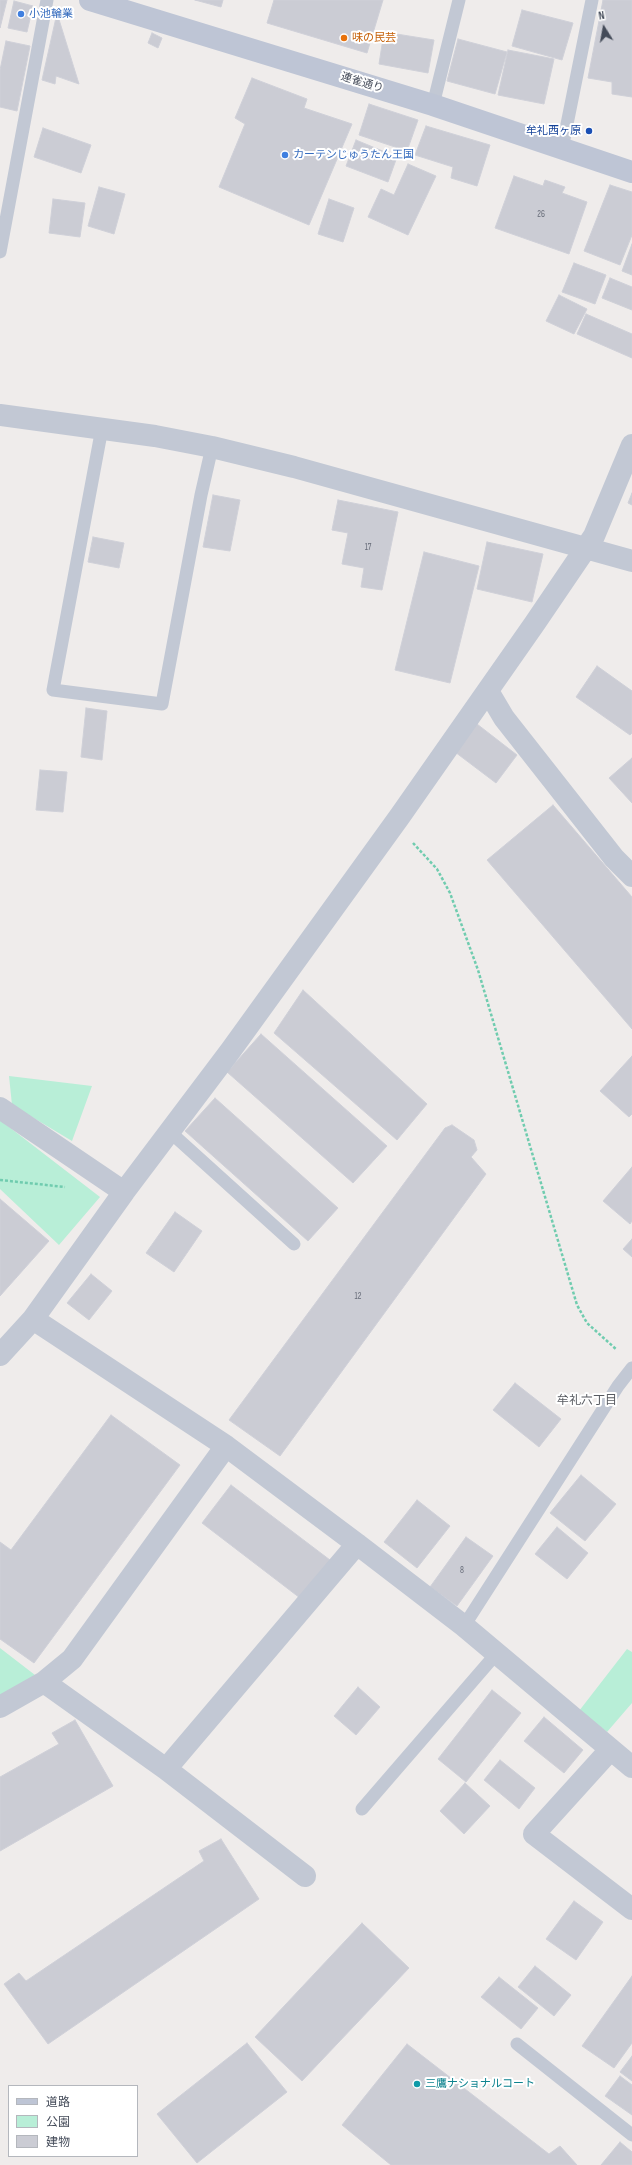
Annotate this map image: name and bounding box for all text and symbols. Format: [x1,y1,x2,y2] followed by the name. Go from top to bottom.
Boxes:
[29,7,73,21] place label: 小池輪業
[584,8,624,48] north arrow
[16,9,26,19] marker: 小池輪業
[597,9,606,23] text: N
[352,31,396,45] place label: 味の民芸
[339,33,349,43] marker: 味の民芸
[339,70,385,96] street label: 連雀通り
[526,124,581,138] place label: 牟礼西ヶ原
[584,126,594,136] marker: 牟礼西ヶ原
[293,148,414,162] place label: カーテンじゅうたん王国
[280,150,290,160] marker: カーテンじゅうたん王国
[537,210,545,220] house number: 26
[365,543,371,553] house number: 17
[355,1292,361,1302] house number: 12
[557,1394,617,1408] district label: 牟礼六丁目
[460,1566,464,1576] house number: 8
[425,2077,535,2091] place label: 三鷹ナショナルコート
[412,2079,422,2089] marker: 三鷹ナショナルコート
[8,2085,138,2157] legend
[46,2095,70,2110] text: 道路
[46,2115,70,2130] text: 公園
[46,2135,70,2150] text: 建物

